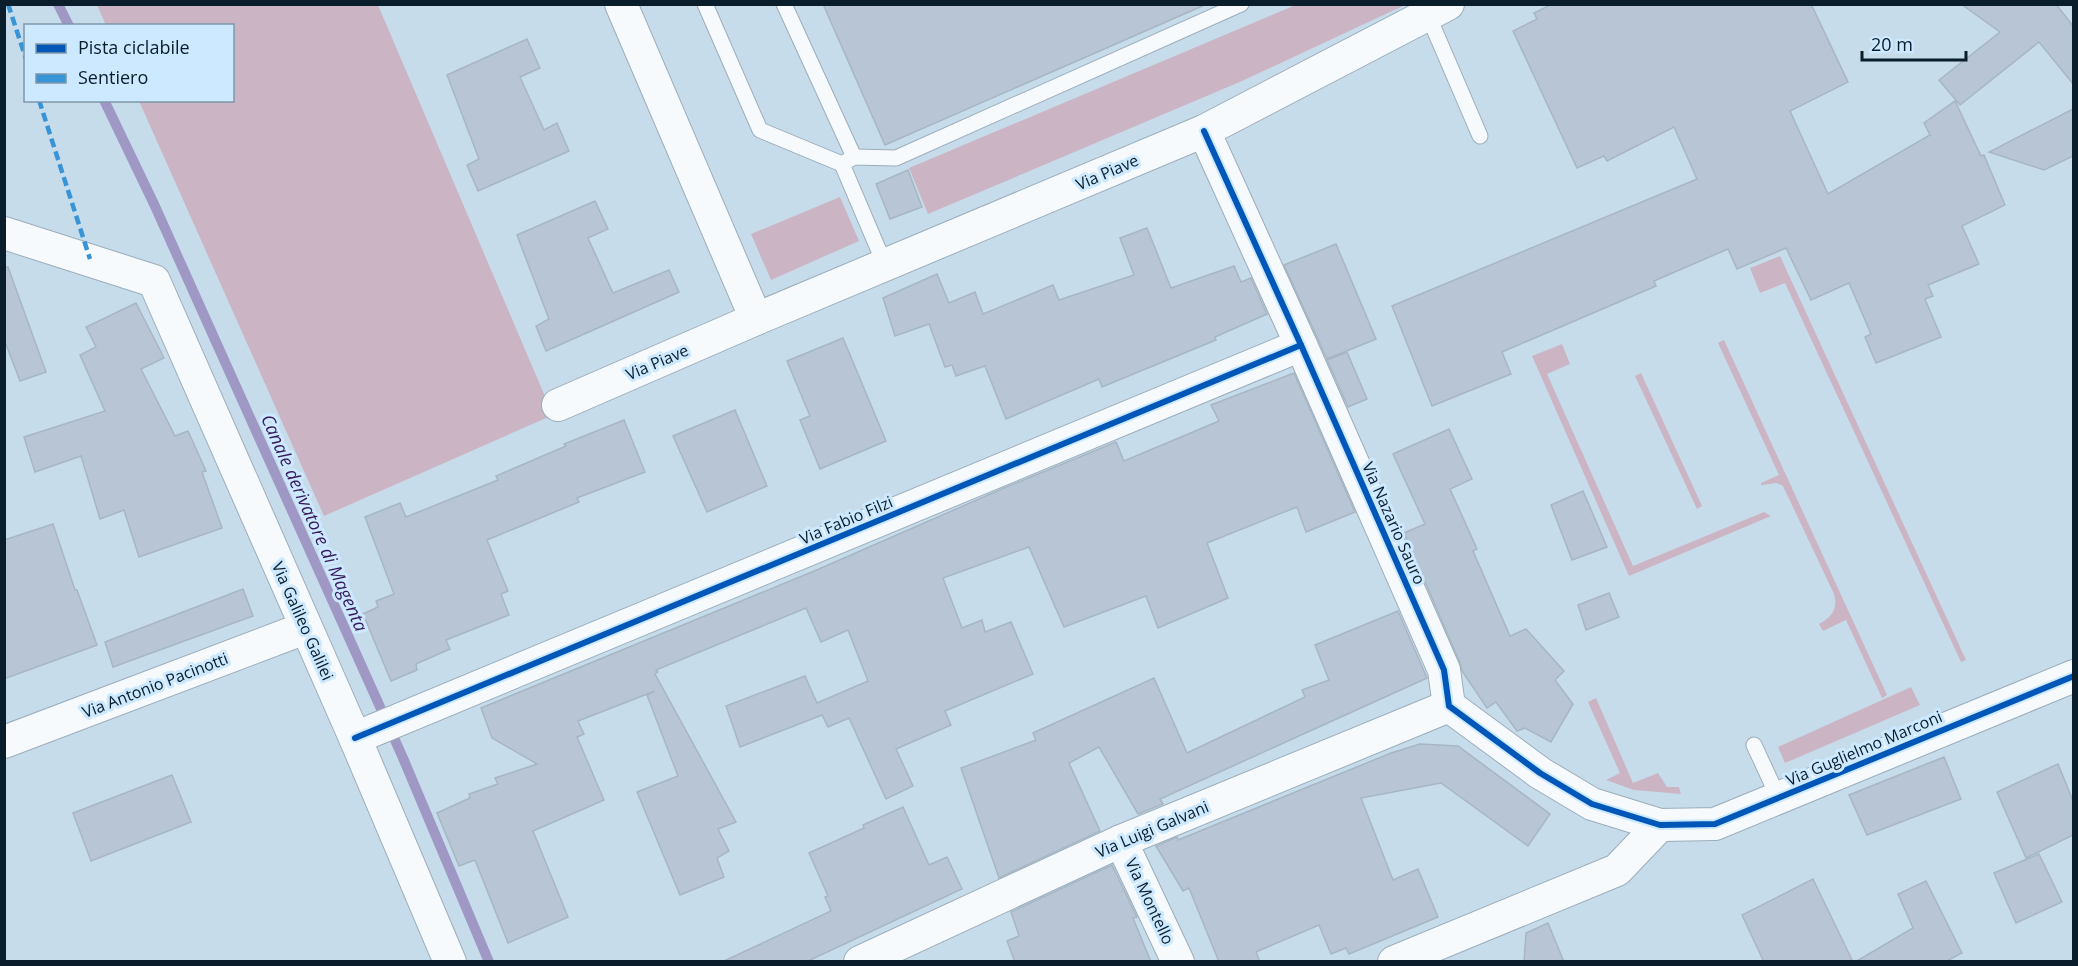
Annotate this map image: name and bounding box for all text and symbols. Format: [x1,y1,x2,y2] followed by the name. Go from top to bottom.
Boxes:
[24,24,234,102] legend
[1862,24,1966,62] scale bar
[1871,32,1913,56] text: 20 m
[78,35,190,59] text: Pista ciclabile
[78,65,148,89] text: Sentiero
[1072,149,1142,195] street label: Via Piave
[622,339,692,385] street label: Via Piave
[256,410,374,635] water label: Canale derivatore di Magenta
[1357,458,1431,588] street label: Via Nazario Sauro
[796,490,896,550] street label: Via Fabio Filzi
[267,558,339,684] street label: Via Galileo Galilei
[79,647,231,723] street label: Via Antonio Pacinotti
[1783,705,1945,791] street label: Via Guglielmo Marconi
[1092,795,1212,863] street label: Via Luigi Galvani
[1120,854,1180,948] street label: Via Montello

